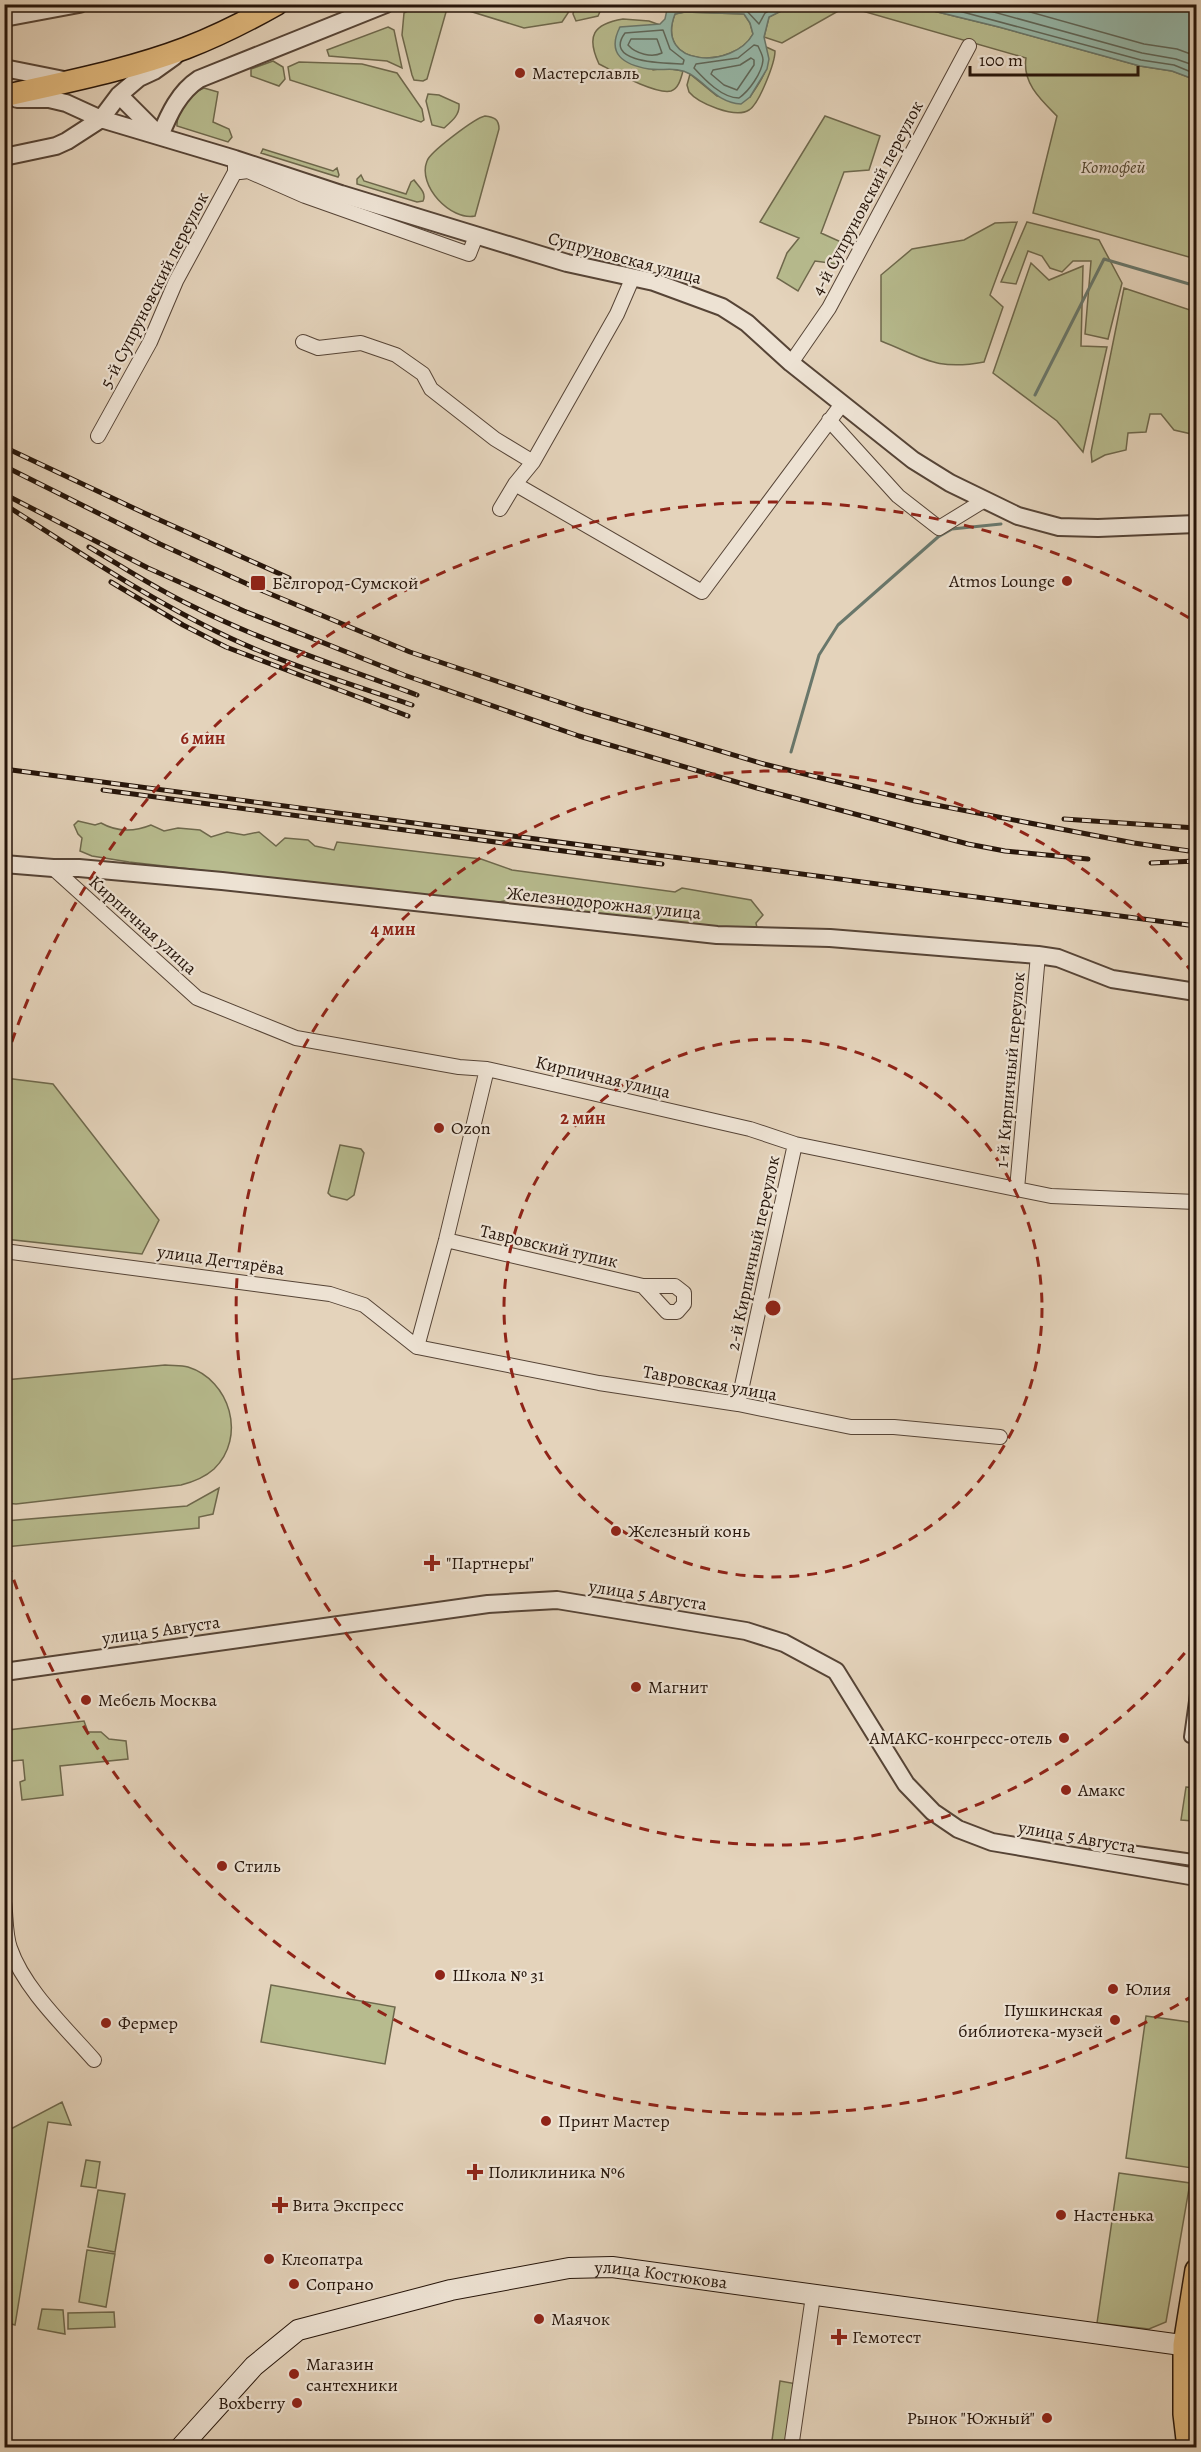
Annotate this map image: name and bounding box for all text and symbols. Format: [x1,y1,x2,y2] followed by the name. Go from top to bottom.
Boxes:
[970,39,1138,77] scale bar
[979,48,1023,72] text: 100 m
[532,61,639,85] place label: Мастерславль
[513,66,527,80] marker: Мастерславль
[805,96,929,300] street label: 4-й Супруновский переулок
[1080,155,1146,179] park label: Котофей
[94,188,214,392] street label: 5-й Супруновский переулок
[545,226,705,290] street label: Супруновская улица
[948,569,1055,593] place label: Atmos Lounge
[272,571,418,595] place label: Белгород-Сумской
[249,574,267,592] marker: Белгород-Сумской
[1060,574,1074,588] marker: Atmos Lounge
[181,726,225,750] text: 6 мин
[84,870,203,981] street label: Кирпичная улица
[506,881,703,925] street label: Железнодорожная улица
[370,917,416,941] text: 4 мин
[989,971,1031,1169] street label: 1-й Кирпичный переулок
[533,1050,674,1104] street label: Кирпичная улица
[560,1106,606,1130] text: 2 мин
[451,1116,491,1140] place label: Ozon
[432,1121,446,1135] marker: Ozon
[721,1153,785,1353] street label: 2-й Кирпичный переулок
[478,1218,620,1274] street label: Тавровский тупик
[155,1239,287,1281] street label: улица Дегтярёва
[763,1298,783,1318] centre of rings
[641,1359,780,1407] street label: Тавровская улица
[628,1519,750,1543] place label: Железный конь
[609,1524,623,1538] marker: Железный конь
[446,1551,534,1575] place label: "Партнеры"
[423,1554,441,1572] marker: "Партнеры"
[586,1574,709,1616] street label: улица 5 Августа
[99,1610,222,1650] street label: улица 5 Августа
[648,1675,708,1699] place label: Магнит
[629,1680,643,1694] marker: Магнит
[98,1688,218,1712] place label: Мебель Москва
[79,1693,93,1707] marker: Мебель Москва
[868,1726,1052,1750] place label: АМАКС-конгресс-отель
[1057,1731,1071,1745] marker: АМАКС-конгресс-отель
[1077,1778,1125,1802] place label: Амакс
[1059,1783,1073,1797] marker: Амакс
[1015,1815,1138,1859] street label: улица 5 Августа
[234,1854,281,1878] place label: Стиль
[215,1859,229,1873] marker: Стиль
[452,1963,544,1987] place label: Школа № 31
[433,1968,447,1982] marker: Школа № 31
[1125,1977,1171,2001] place label: Юлия
[1106,1982,1120,1996] marker: Юлия
[958,1998,1103,2043] place label: Пушкинская библиотека-музей
[118,2011,178,2035] place label: Фермер
[1108,2013,1122,2027] marker: Пушкинская библиотека-музей
[99,2016,113,2030] marker: Фермер
[558,2109,670,2133] place label: Принт Мастер
[539,2114,553,2128] marker: Принт Мастер
[488,2160,625,2184] place label: Поликлиника №6
[466,2163,484,2181] marker: Поликлиника №6
[292,2193,404,2217] place label: Вита Экспресс
[273,2198,287,2212] marker: Вита Экспресс
[1073,2203,1155,2227] place label: Настенька
[1054,2208,1068,2222] marker: Настенька
[281,2247,364,2271] place label: Клеопатра
[262,2252,276,2266] marker: Клеопатра
[593,2255,730,2295] street label: улица Костюкова
[306,2272,374,2296] place label: Сопрано
[287,2277,301,2291] marker: Сопрано
[551,2307,610,2331] place label: Маячок
[532,2312,546,2326] marker: Маячок
[852,2325,921,2349] place label: Гемотест
[830,2328,848,2346] marker: Гемотест
[306,2352,398,2397] place label: Магазин сантехники
[287,2367,301,2381] marker: Магазин сантехники
[218,2391,286,2415] place label: Boxberry
[290,2396,304,2410] marker: Boxberry
[907,2406,1035,2430] place label: Рынок "Южный"
[1040,2411,1054,2425] marker: Рынок "Южный"

